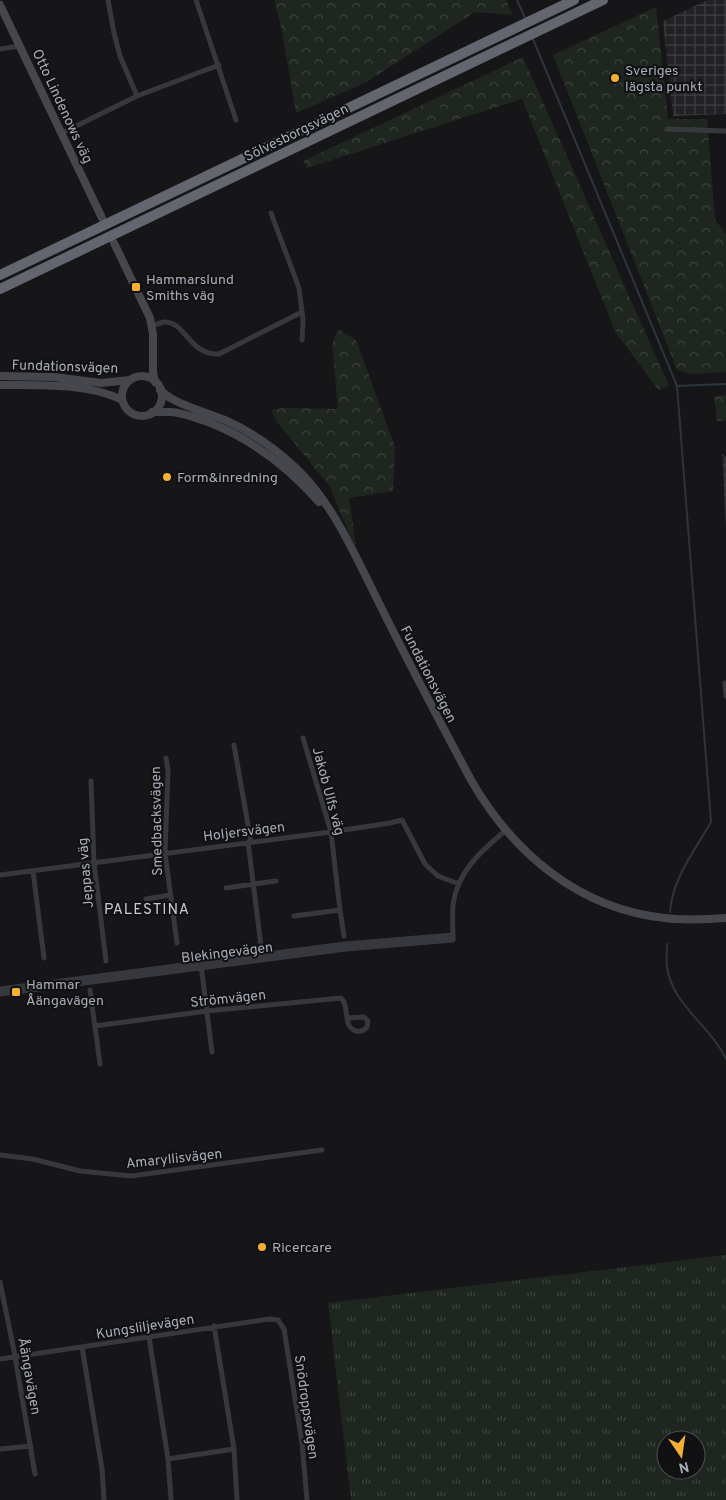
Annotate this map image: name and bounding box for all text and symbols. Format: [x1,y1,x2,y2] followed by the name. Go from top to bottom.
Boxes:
[28,47,96,167] street label: Otto Lindenows väg
[625,63,703,96] place label: Sveriges lägsta punkt
[609,72,621,84] marker: Sveriges lägsta punkt
[242,101,351,166] street label: Sölvesborgsvägen
[146,272,234,305] place label: Hammarslund Smiths väg
[130,281,142,293] marker: Hammarslund Smiths väg
[11,357,119,378] street label: Fundationsvägen
[177,470,278,487] place label: Form&inredning
[161,471,173,483] marker: Form&inredning
[396,623,459,726] street label: Fundationsvägen
[308,745,347,837] street label: Jakob Ulfs väg
[148,766,167,876] street label: Smedbacksvägen
[202,819,286,846] street label: Holjersvägen
[75,837,98,909] street label: Jeppas väg
[104,901,190,920] district label: PALESTINA
[180,939,274,968] street label: Blekingevägen
[26,977,104,1010] place label: Hammar Åängavägen
[10,986,22,998] marker: Hammar Åängavägen
[190,987,267,1012] street label: Strömvägen
[125,1146,223,1173] street label: Amaryllisvägen
[272,1240,332,1257] place label: Ricercare
[256,1241,268,1253] marker: Ricercare
[95,1311,196,1344] street label: Kungsliljevägen
[13,1336,44,1416] street label: Åängavägen
[290,1354,321,1460] street label: Snödroppsvägen
[656,1430,706,1480] north arrow
[677,1457,690,1476] text: N

